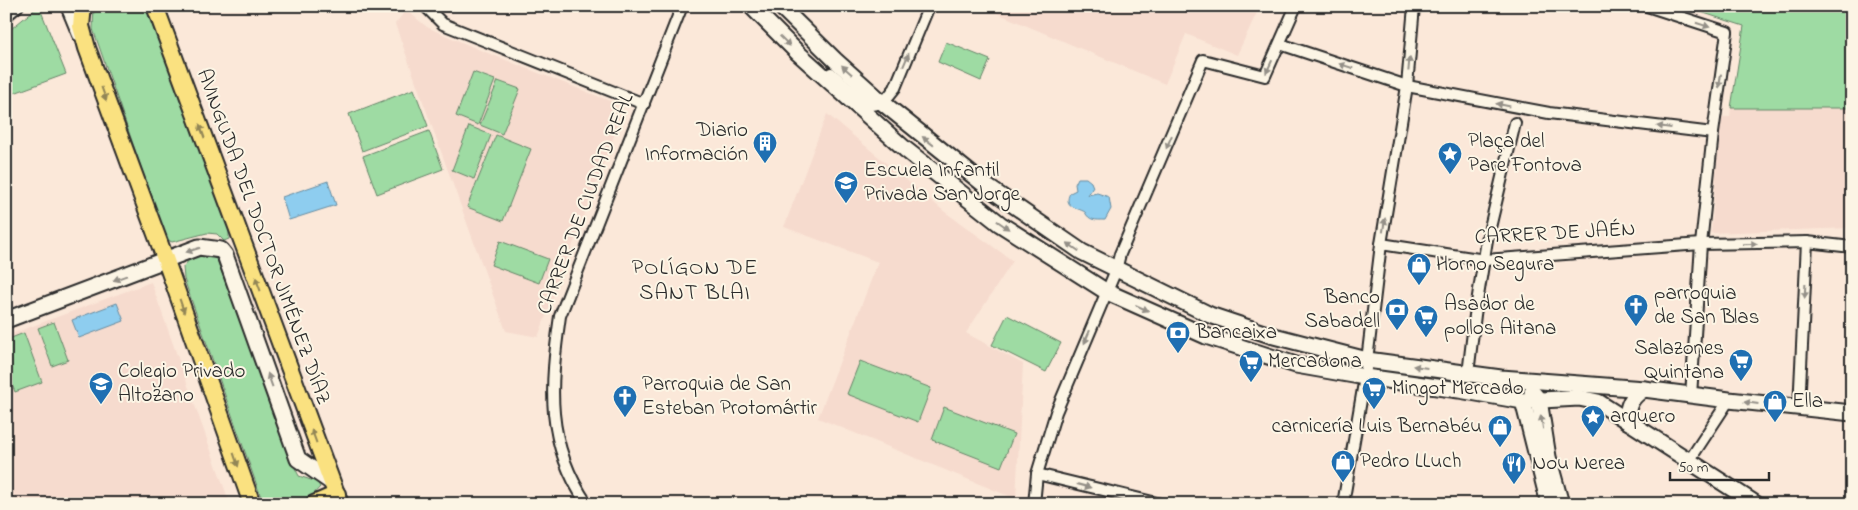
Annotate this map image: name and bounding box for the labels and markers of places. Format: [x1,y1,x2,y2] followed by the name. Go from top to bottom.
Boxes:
[645,116,748,170] place label: Diario Información
[1468,127,1582,181] place label: Plaça del Pare Fontova
[752,130,778,164] building icon: Diario Información
[1437,141,1463,175] place icon: Plaça del Pare Fontova
[864,156,1021,212] place label: Escuela Infantil Privada San Jorge
[833,170,859,204] school or university icon: Escuela Infantil Privada San Jorge
[1436,250,1554,282] place label: Horno Segura
[1406,252,1432,286] shop icon: Horno Segura
[1654,279,1759,333] place label: parroquia de San Blas
[1304,283,1380,337] place label: Banco Sabadell
[1444,290,1556,344] place label: Asador de pollos Aitana
[1623,293,1649,327] church icon: parroquia de San Blas
[1384,297,1410,331] bank icon: Banco Sabadell
[1413,304,1439,338] supermarket icon: Asador de pollos Aitana
[1195,318,1277,348] place label: Bancaixa
[1165,320,1191,354] bank icon: Bancaixa
[1634,334,1724,388] place label: Salazones Quintana
[1268,347,1362,377] place label: Mercadona
[1728,348,1754,382] supermarket icon: Salazones Quintana
[1238,349,1264,383] supermarket icon: Mercadona
[118,357,246,411] place label: Colegio Privado Altozano
[642,370,817,424] place label: Parroquia de San Esteban Protomártir
[88,371,114,405] school or university icon: Colegio Privado Altozano
[1392,374,1524,406] place label: Mingot Mercado
[1361,376,1387,410] supermarket icon: Mingot Mercado
[612,384,638,418] church icon: Parroquia de San Esteban Protomártir
[1792,387,1823,417] place label: Ella
[1762,389,1788,423] shop icon: Ella
[1610,402,1675,432] place label: arquero
[1580,404,1606,438] place icon: arquero
[1271,412,1482,442] place label: carnicería Luis Bernabéu
[1487,414,1513,448] shop icon: carnicería Luis Bernabéu
[1360,447,1462,477] place label: Pedro LLuch
[1330,449,1356,483] shop icon: Pedro LLuch
[1532,449,1625,479] place label: Nou Nerea
[1501,451,1527,485] restaurant icon: Nou Nerea

